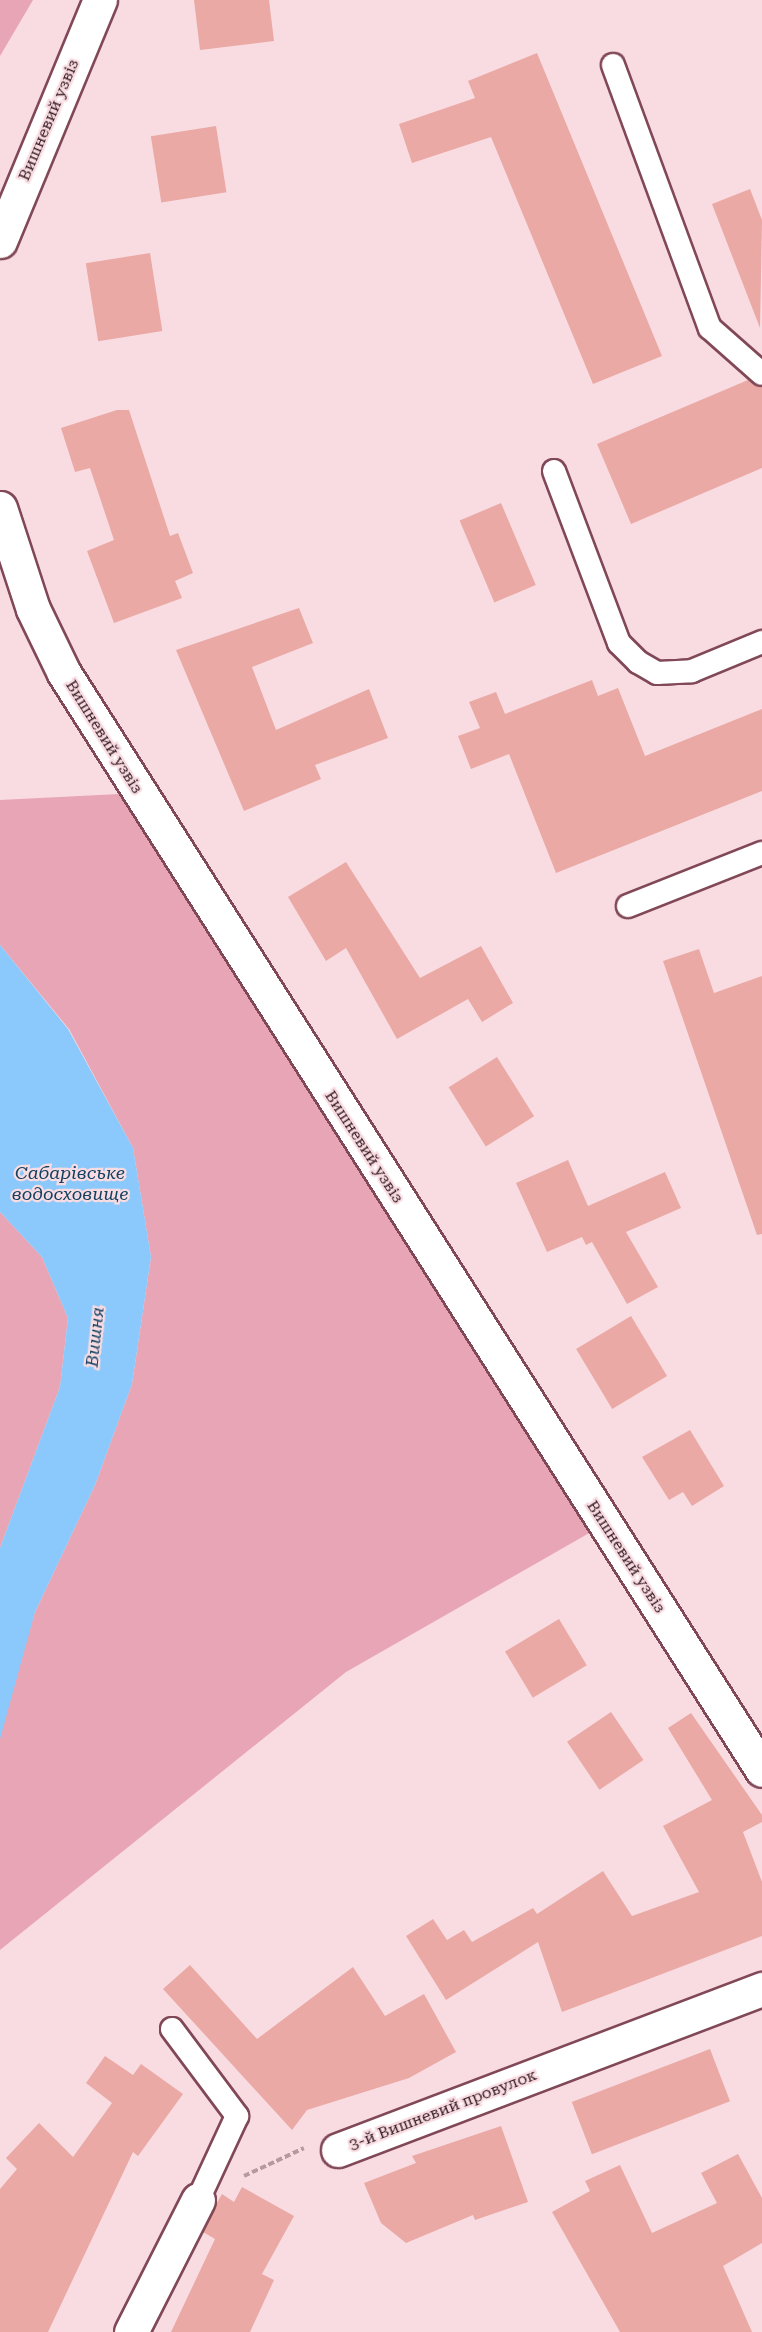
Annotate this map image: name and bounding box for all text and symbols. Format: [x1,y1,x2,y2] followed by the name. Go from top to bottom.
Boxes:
[15,56,83,184] street label: Вишневий узвіз
[61,677,147,797] street label: Вишневий узвіз
[320,1087,408,1207] street label: Вишневий узвіз
[12,1163,128,1206] water label: Сабарівське водосховище
[81,1306,109,1368] water label: Вишня
[582,1497,670,1617] street label: Вишневий узвіз
[347,2065,539,2155] street label: 3-й Вишневий провулок

